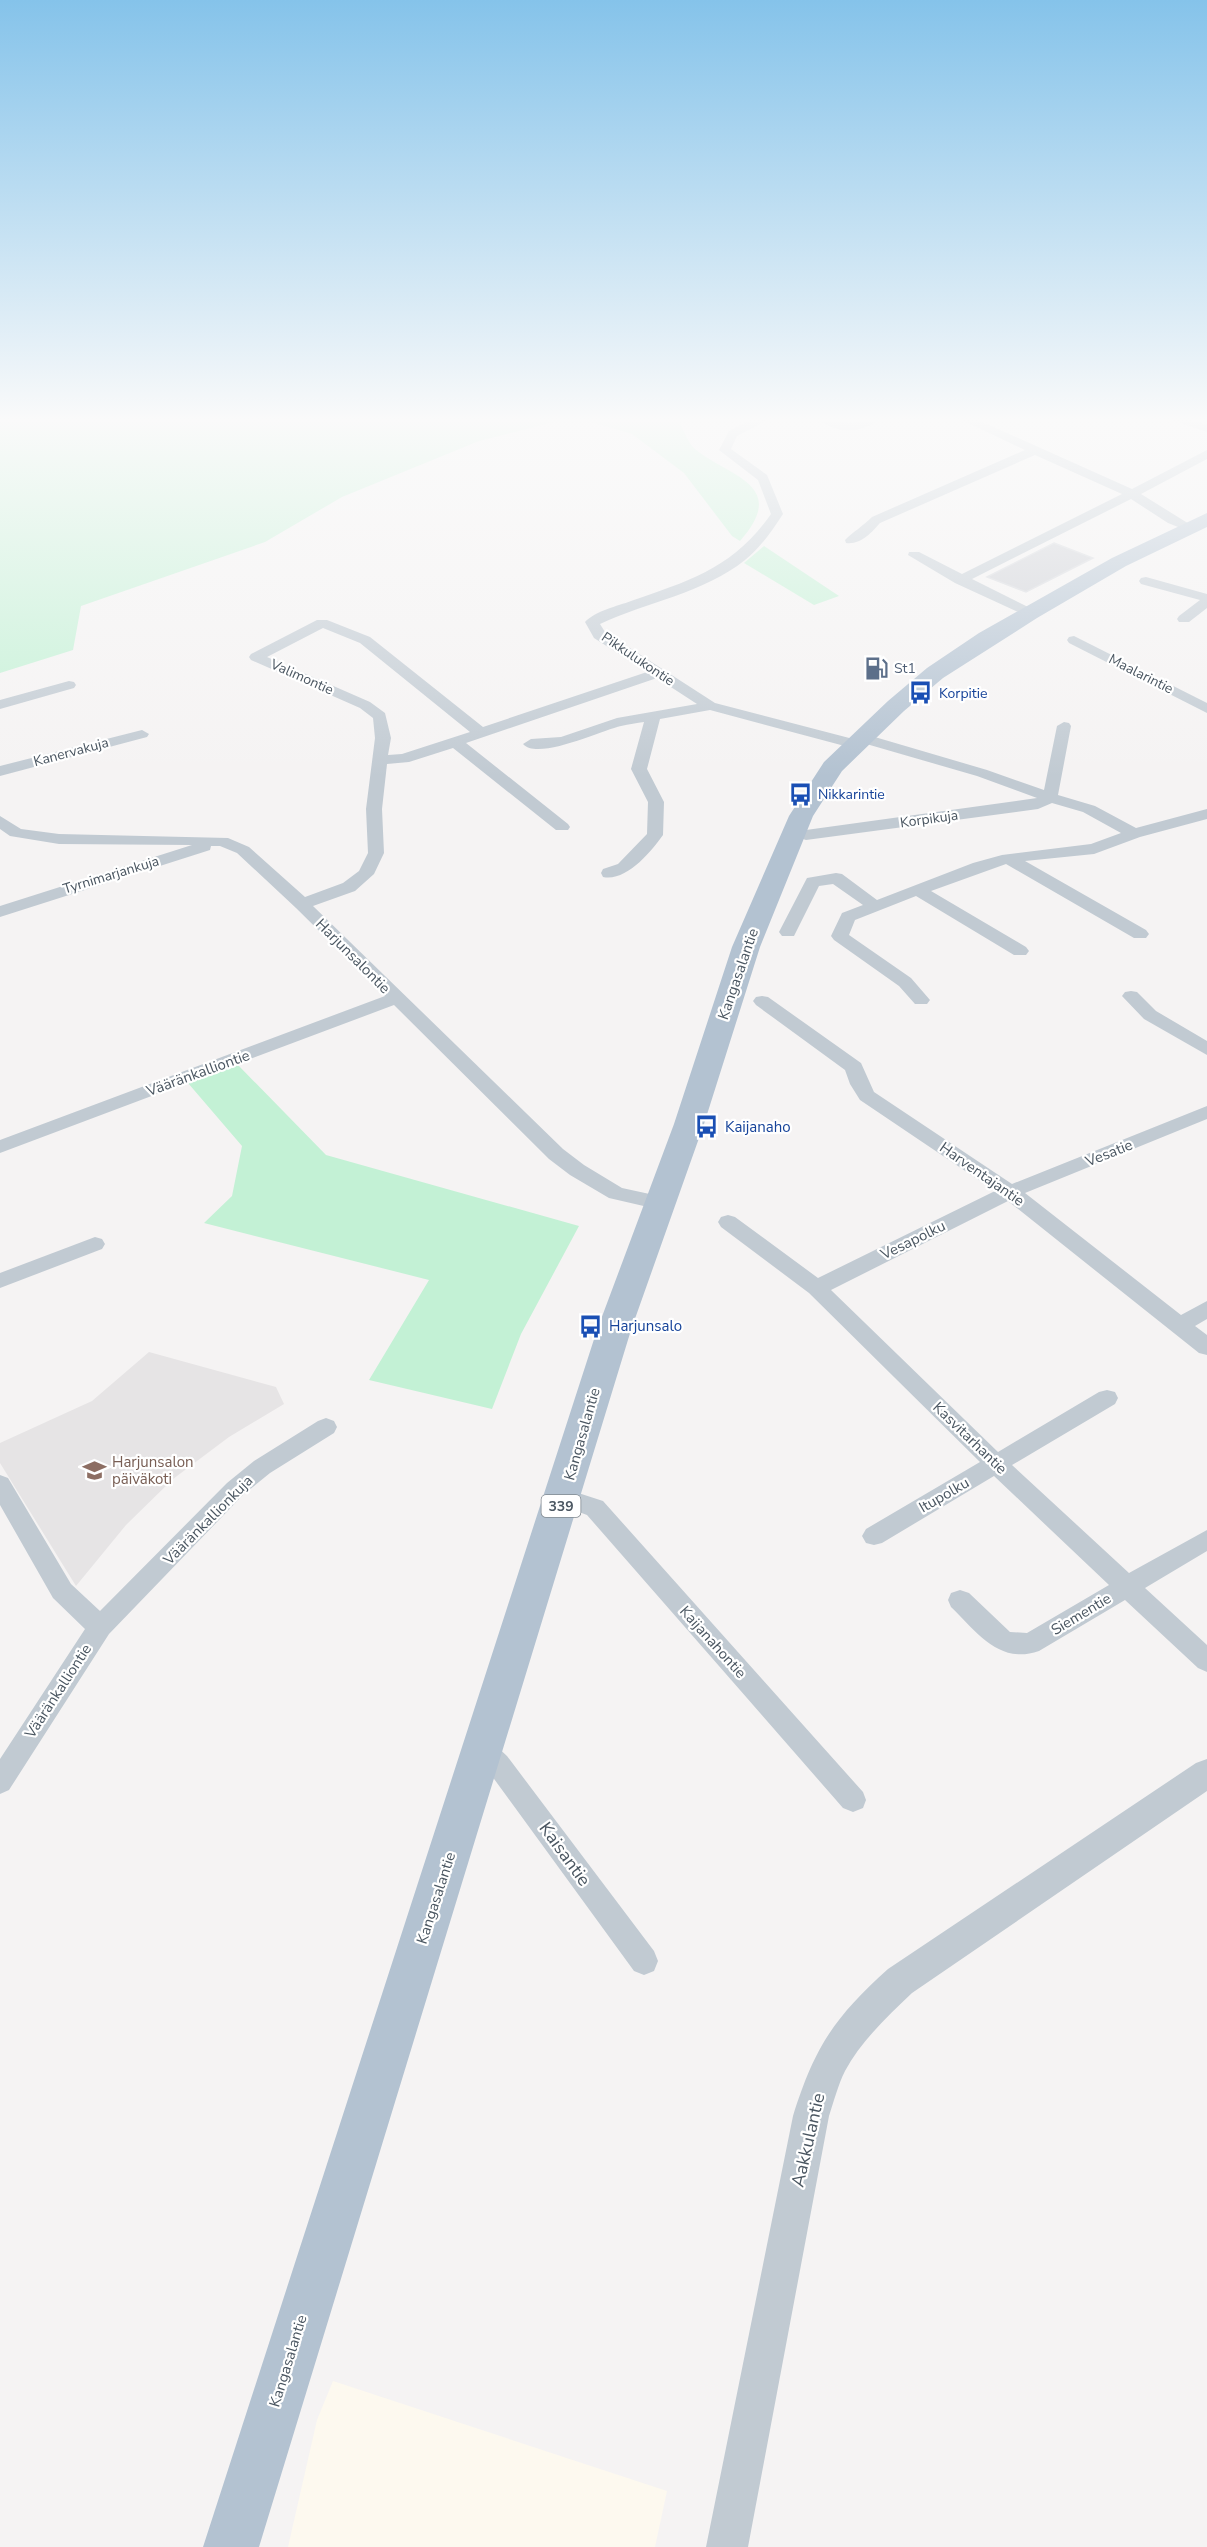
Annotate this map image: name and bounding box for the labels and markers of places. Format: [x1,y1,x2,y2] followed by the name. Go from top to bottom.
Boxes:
[863,655,889,681] fuel station icon: St1
[894,659,916,678] place label: St1
[908,680,934,706] bus stop icon: Korpitie
[939,684,987,703] place label: Korpitie
[787,781,813,807] bus stop icon: Nikkarintie
[818,785,885,804] place label: Nikkarintie
[694,1114,720,1140] bus stop icon: Kaijanaho
[725,1117,791,1137] place label: Kaijanaho
[578,1313,604,1339] bus stop icon: Harjunsalo
[609,1316,682,1336] place label: Harjunsalo
[112,1452,194,1489] place label: Harjunsalon päiväkoti
[81,1458,107,1484] school or university icon: Harjunsalon päiväkoti

